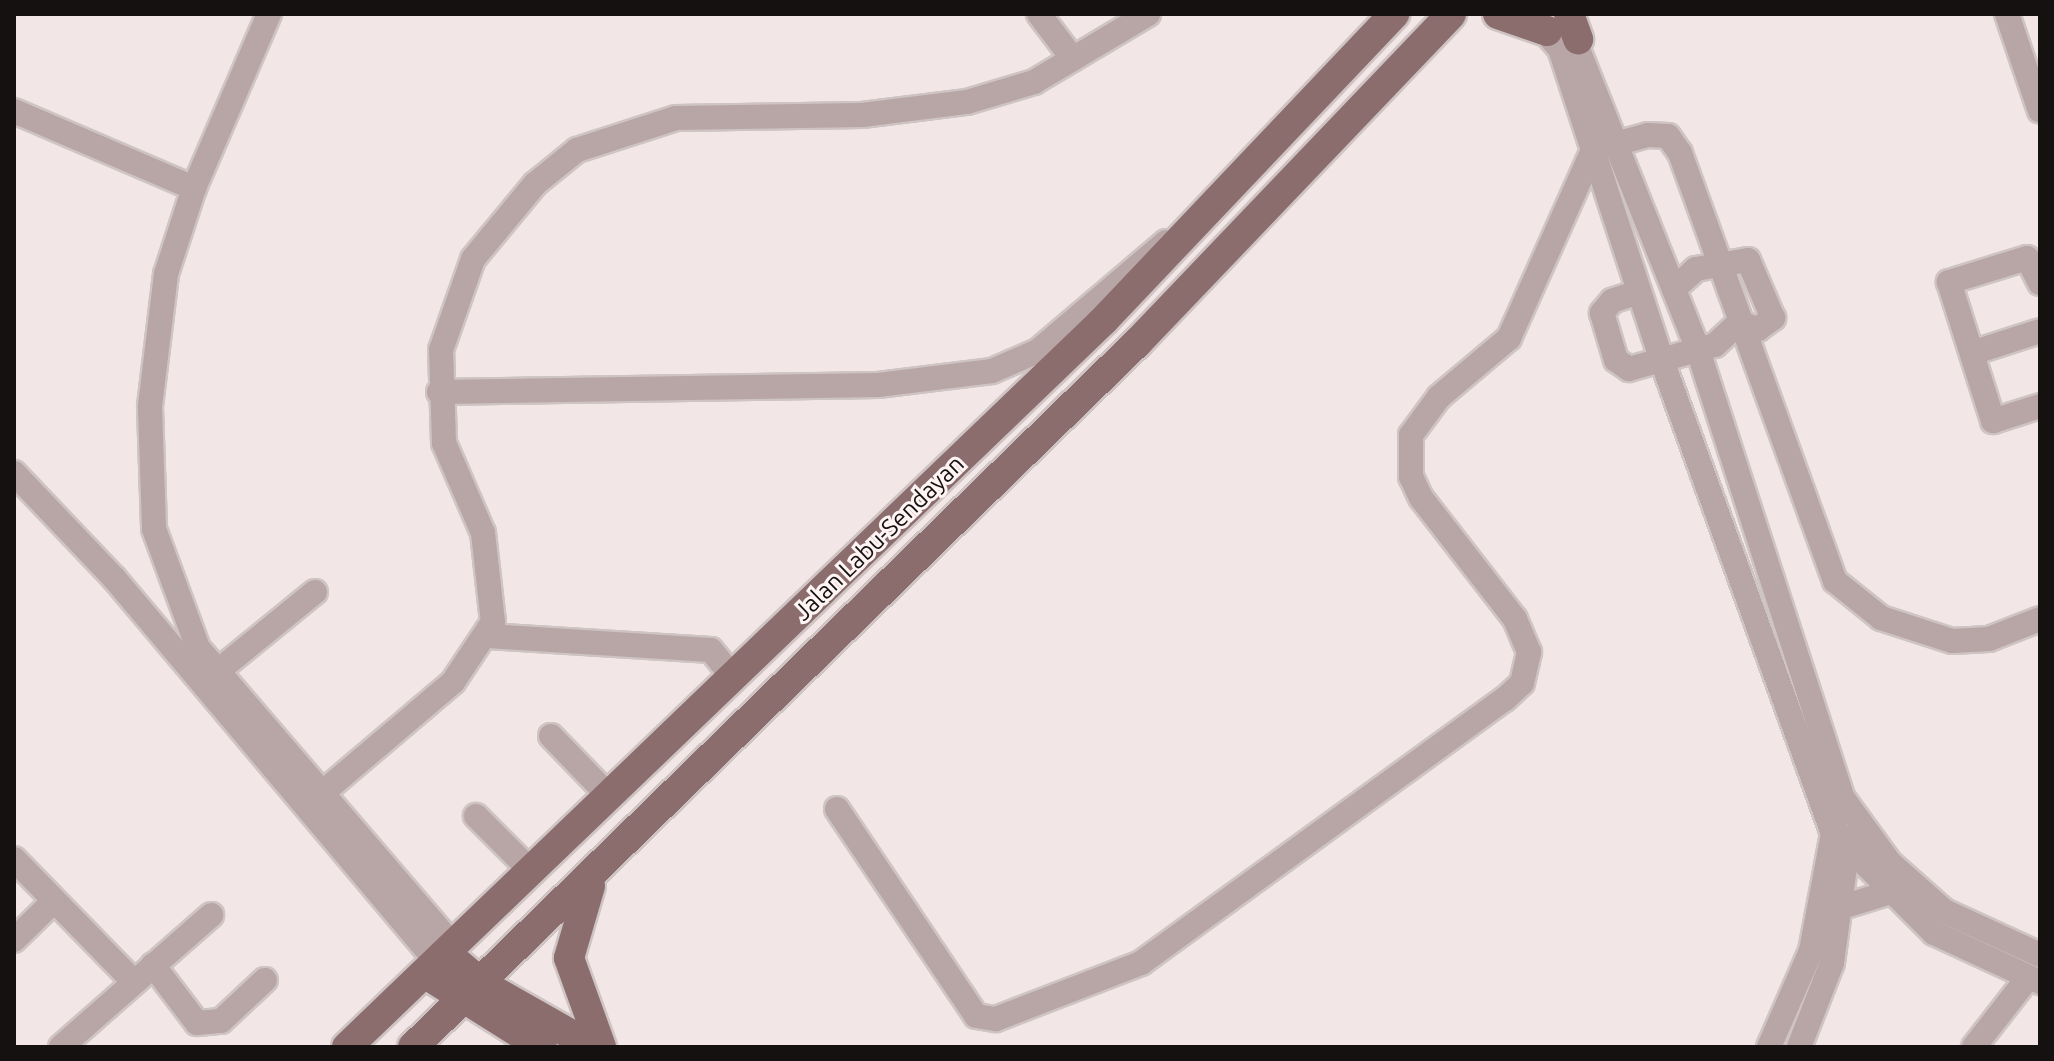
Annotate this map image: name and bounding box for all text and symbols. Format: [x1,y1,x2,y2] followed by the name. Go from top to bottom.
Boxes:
[788,450,970,626] street label: Jalan Labu-Sendayan

